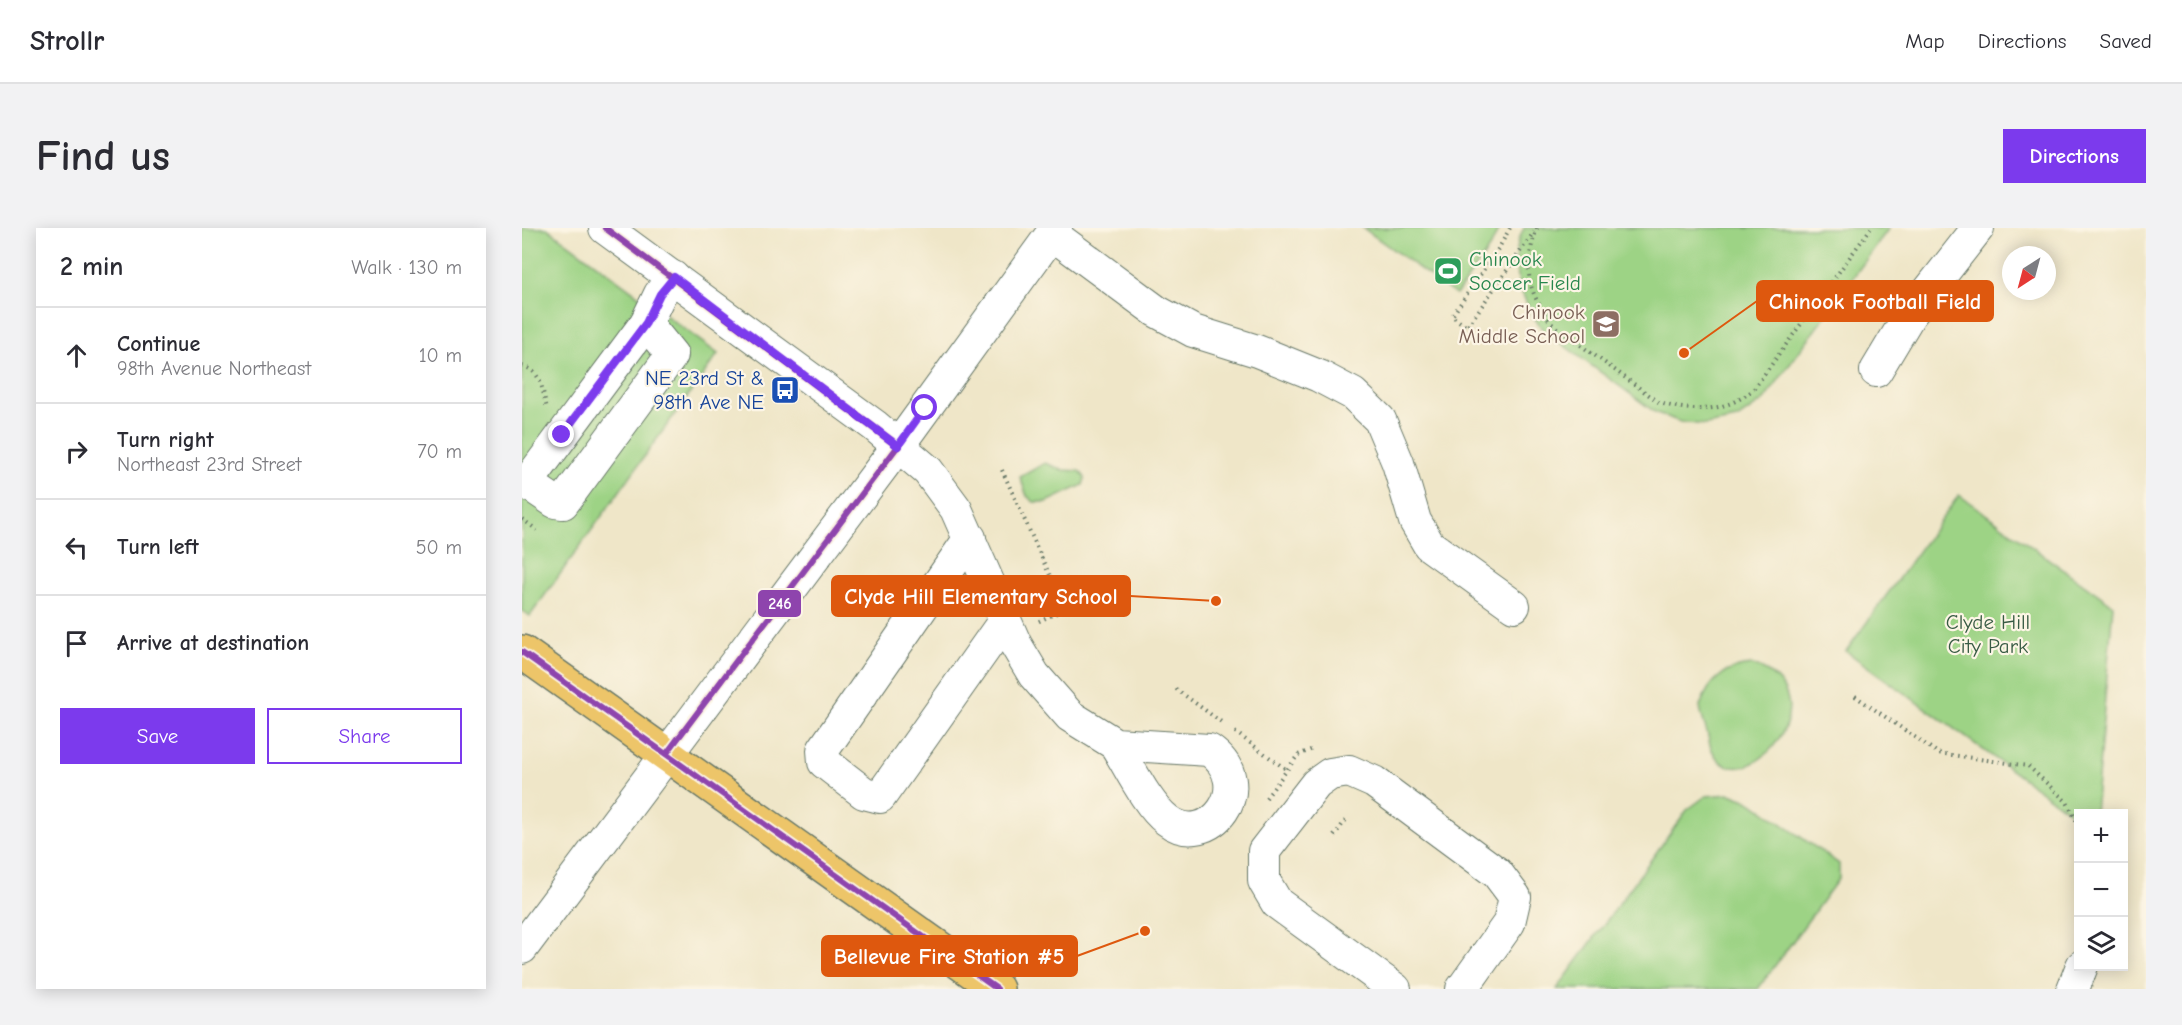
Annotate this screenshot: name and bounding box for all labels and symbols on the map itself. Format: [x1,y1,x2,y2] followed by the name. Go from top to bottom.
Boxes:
[2002,246,2056,300] north arrow
[1469,247,1581,295] place label: Chinook Soccer Field
[1432,255,1464,287] sports icon: Chinook Soccer Field
[1757,281,1993,321] callout: Chinook Football Field
[1769,289,1981,315] text: Chinook Football Field
[1458,300,1585,348] place label: Chinook Middle School
[1590,308,1622,340] school or university icon: Chinook Middle School
[645,366,764,414] place label: NE 23rd St & 98th Ave NE
[769,374,801,406] bus stop icon: NE 23rd St & 98th Ave NE
[911,394,937,420] route start
[548,421,574,447] route end
[832,576,1130,616] callout: Clyde Hill Elementary School
[844,584,1118,610] text: Clyde Hill Elementary School
[757,589,802,618] line badge: 246
[768,595,792,613] text: 246
[1946,610,2030,658] park label: Clyde Hill City Park
[822,936,1077,976] callout: Bellevue Fire Station #5
[834,944,1064,970] text: Bellevue Fire Station #5

